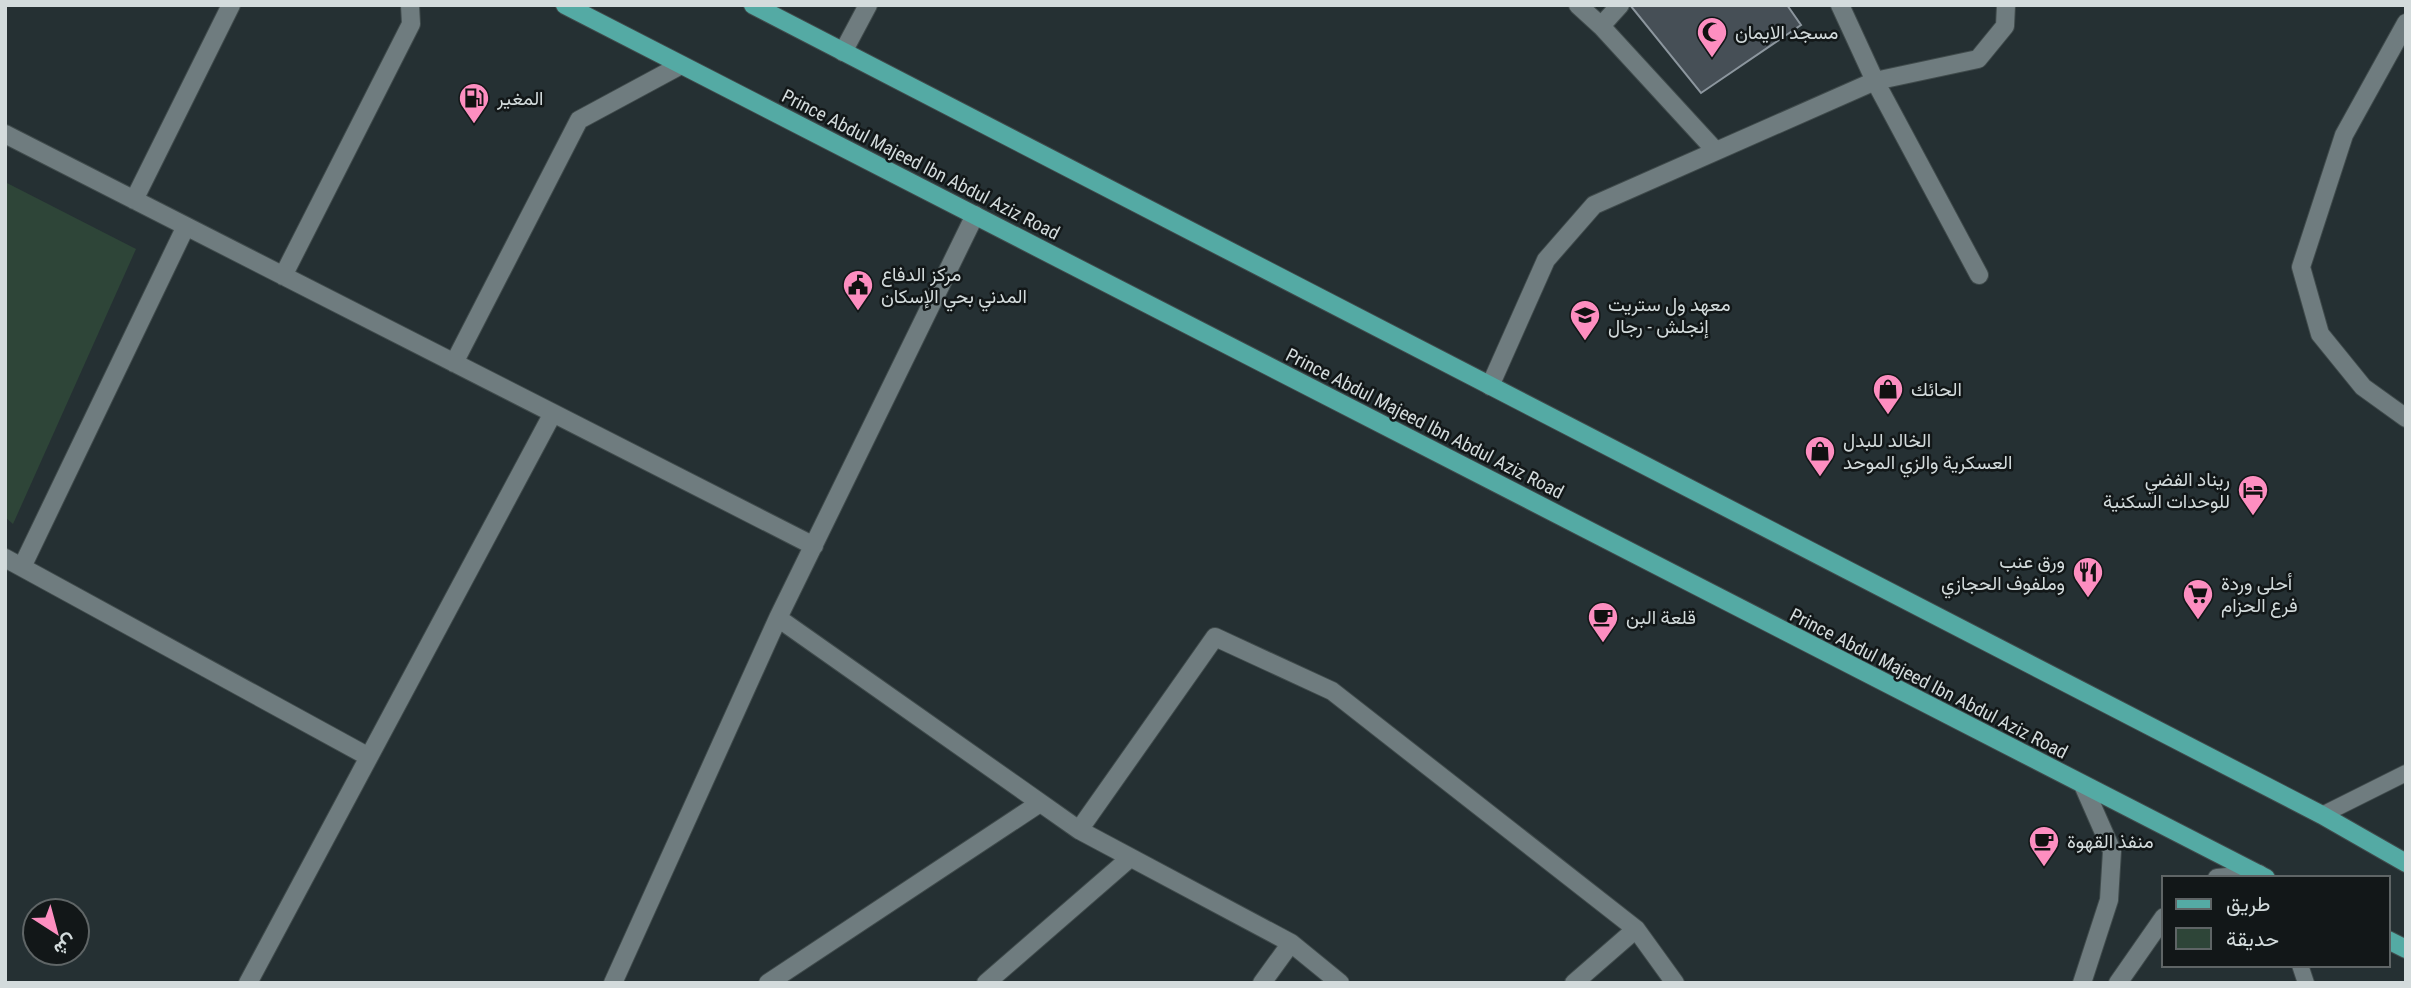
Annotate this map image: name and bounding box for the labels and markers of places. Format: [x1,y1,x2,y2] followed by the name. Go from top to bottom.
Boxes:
[1695,15,1729,59] mosque icon: مسجد الايمان
[1735,21,1838,44] place label: مسجد الايمان
[457,81,491,125] fuel station icon: المغير
[496,87,544,110] place label: المغير
[881,263,1027,312] place label: مركز الدفاع المدني بحي الإسكان
[841,268,875,312] public building icon: مركز الدفاع المدني بحي الإسكان
[1608,293,1731,339] place label: معهد ول ستريت إنجلش - رجال
[1568,298,1602,342] school or university icon: معهد ول ستريت إنجلش - رجال
[1871,372,1905,416] shop icon: الحائك
[1911,378,1962,401] place label: الحائك
[1843,429,2012,478] place label: الخالد للبدل العسكرية والزي الموحد
[1803,434,1837,478] shop icon: الخالد للبدل العسكرية والزي الموحد
[2103,468,2230,513] place label: ريناد الفضي للوحدات السكنية
[2236,473,2270,517] hotel icon: ريناد الفضي للوحدات السكنية
[1941,550,2065,599] place label: ورق عنب وملفوف الحجازي
[2071,555,2105,599] restaurant icon: ورق عنب وملفوف الحجازي
[2221,572,2298,618] place label: أحلى وردة فرع الحزام
[2181,577,2215,621] supermarket icon: أحلى وردة فرع الحزام
[1586,600,1620,644] cafe icon: قلعة البن
[1626,606,1696,629] place label: قلعة البن
[2027,824,2061,868] cafe icon: منفذ القهوة
[2067,830,2154,853] place label: منفذ القهوة

